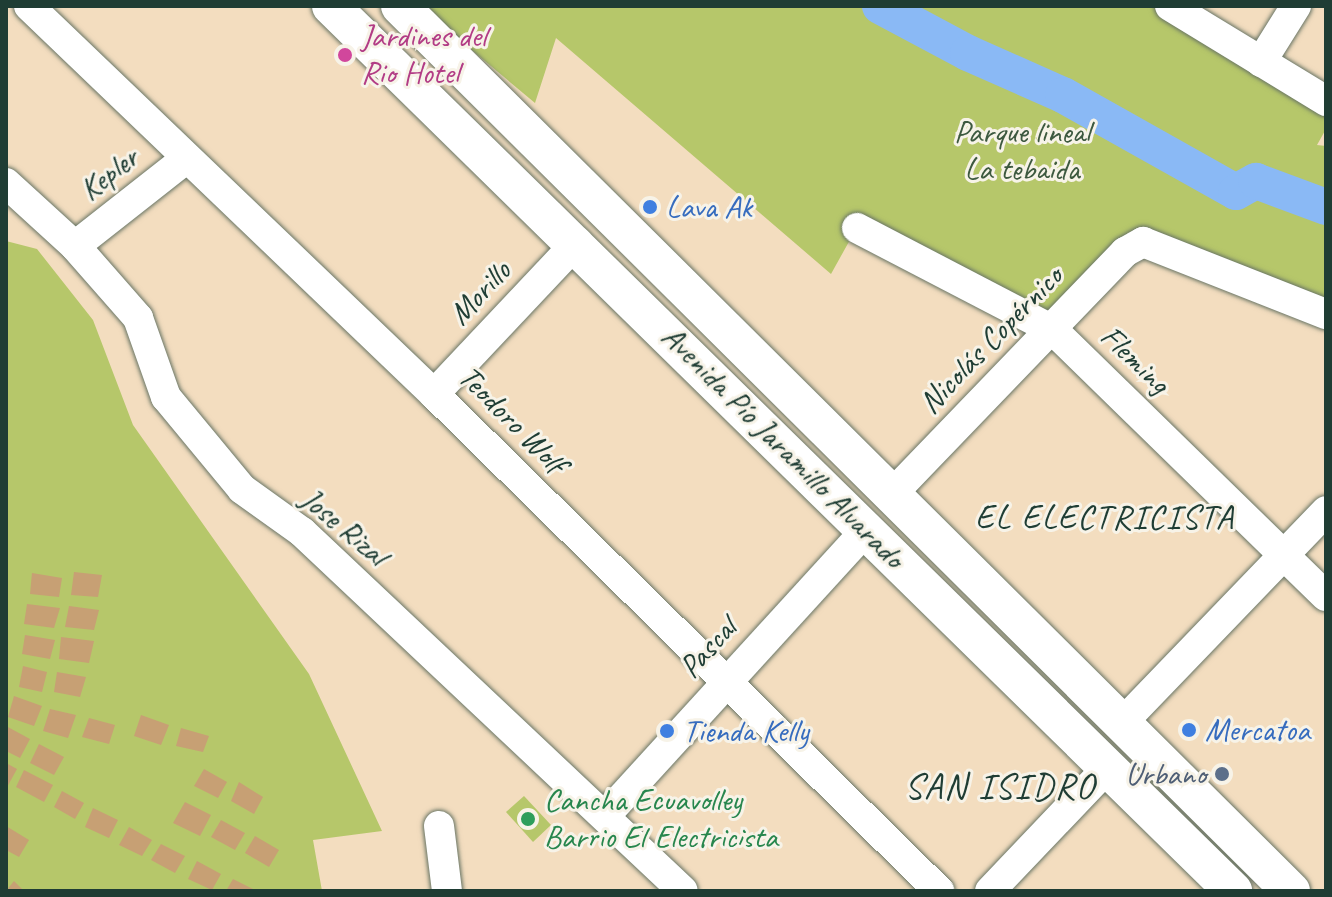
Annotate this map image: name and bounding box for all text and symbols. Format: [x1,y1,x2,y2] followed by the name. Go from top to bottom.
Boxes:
[361,18,486,93] place label: Jardines del Rio Hotel
[336,46,354,64] marker: Jardines del Rio Hotel
[954,114,1090,189] park label: Parque lineal La tebaida
[72,139,146,209] street label: Kepler
[666,188,752,226] place label: Lava Ak
[641,198,659,216] marker: Lava Ak
[441,253,519,333] street label: Morillo
[911,258,1071,422] street label: Nicolás Copérnico
[653,317,913,577] street label: Avenida Pío Jaramillo Alvarado
[1092,318,1178,402] street label: Fleming
[450,358,574,482] street label: Teodoro Wolf
[293,480,395,574] street label: Jose Rizal
[974,497,1236,537] district label: EL ELECTRICISTA
[671,610,745,686] street label: Pascal
[1205,711,1310,749] place label: Mercatoa
[683,712,809,750] place label: Tienda Kelly
[1180,721,1198,739] marker: Mercatoa
[658,722,676,740] marker: Tienda Kelly
[1125,755,1206,793] place label: Urbano
[907,765,1093,809] district label: SAN ISIDRO
[1213,765,1231,783] marker: Urbano
[544,782,778,857] place label: Cancha Ecuavolley Barrio El Electricista
[519,810,537,828] marker: Cancha Ecuavolley Barrio El Electricista

